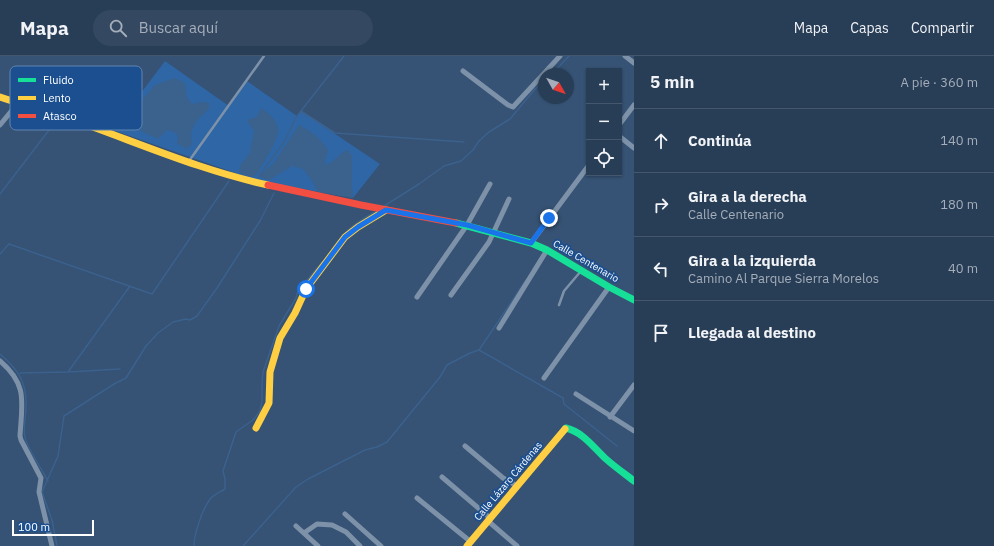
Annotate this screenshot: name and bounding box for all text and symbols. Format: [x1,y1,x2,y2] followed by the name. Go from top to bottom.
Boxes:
[93,10,373,46] search box
[20,16,69,40] text: Mapa
[107,17,129,39] icon: search
[139,18,218,37] text: Buscar aquí
[794,19,828,37] text: Mapa
[850,19,889,37] text: Capas
[911,19,974,37] text: Compartir
[10,66,142,130] legend
[538,68,574,104] north arrow
[586,68,622,176] map controls
[586,68,622,104] button: +
[650,71,694,93] text: 5 min
[43,73,74,87] text: Fluido
[900,74,978,91] text: A pie · 360 m
[43,91,71,105] text: Lento
[586,104,622,140] button: −
[43,109,77,123] text: Atasco
[650,130,672,152] icon: ahead
[688,131,752,150] text: Continúa
[940,132,978,149] text: 140 m
[586,140,622,176] button: locate
[688,187,807,206] text: Gira a la derecha
[650,194,672,216] icon: right
[940,196,978,213] text: 180 m
[688,206,784,223] text: Calle Centenario
[540,209,558,227] route end
[551,237,622,285] street label: Calle Centenario
[688,251,816,270] text: Gira a la izquierda
[650,258,672,280] icon: left
[948,260,978,277] text: 40 m
[688,270,879,287] text: Camino Al Parque Sierra Morelos
[297,280,315,298] route start
[650,322,672,344] icon: arrive
[688,323,816,342] text: Llegada al destino
[471,439,545,523] street label: Calle Lázaro Cárdenas
[12,518,94,537] scale bar
[18,520,50,534] text: 100 m

